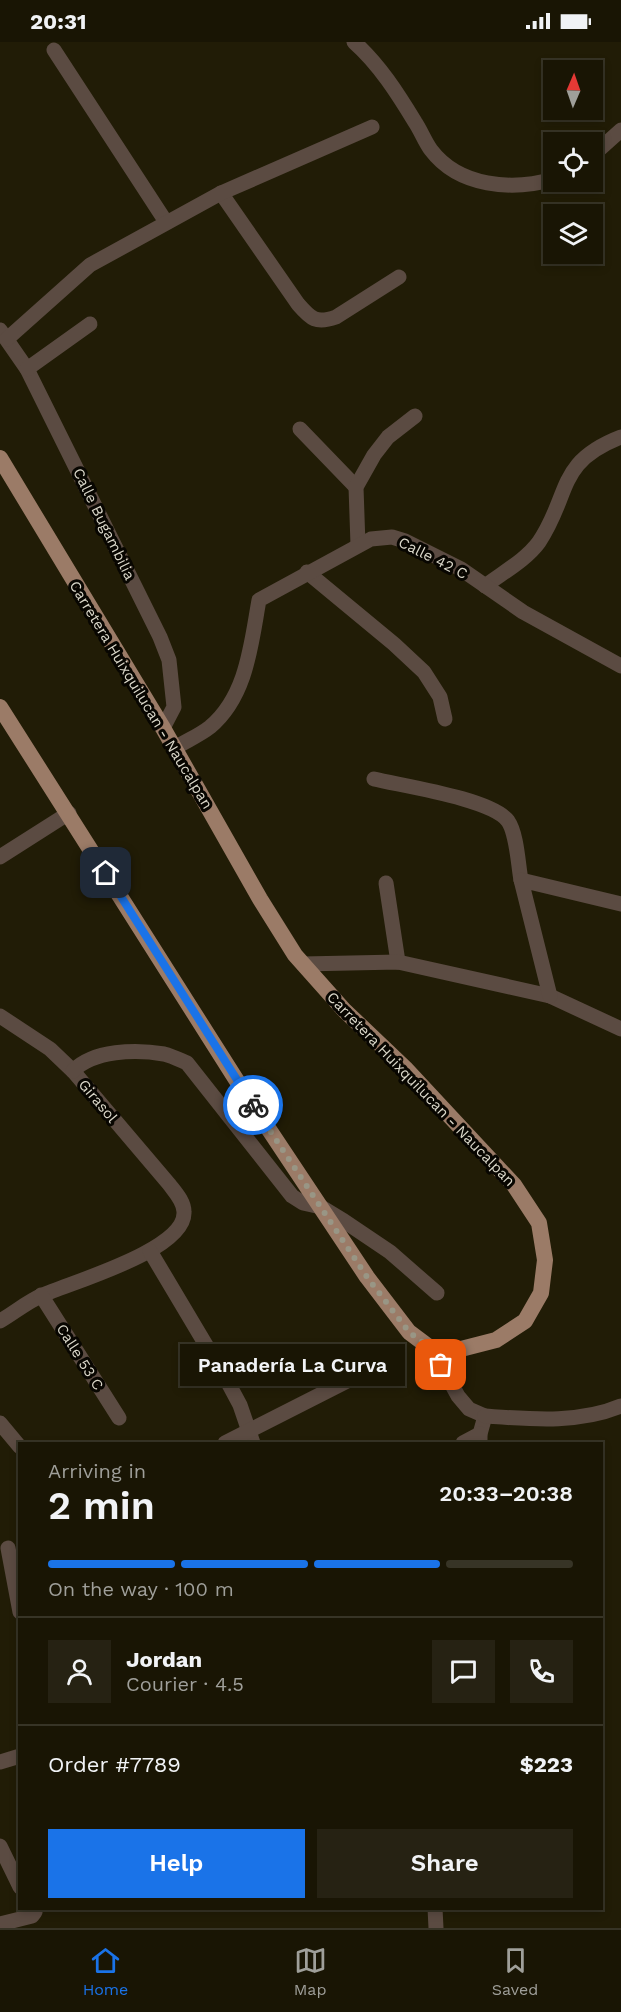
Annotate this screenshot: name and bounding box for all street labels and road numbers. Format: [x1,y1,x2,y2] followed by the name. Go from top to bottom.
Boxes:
[69,465,139,583] street label: Calle Bugambilia
[395,533,471,583] street label: Calle 42 C
[66,578,216,812] street label: Carretera Huixquilucan - Naucalpan
[323,988,519,1190] street label: Carretera Huixquilucan - Naucalpan
[75,1076,121,1127] street label: Girasol
[53,1321,107,1393] street label: Calle 53 C

